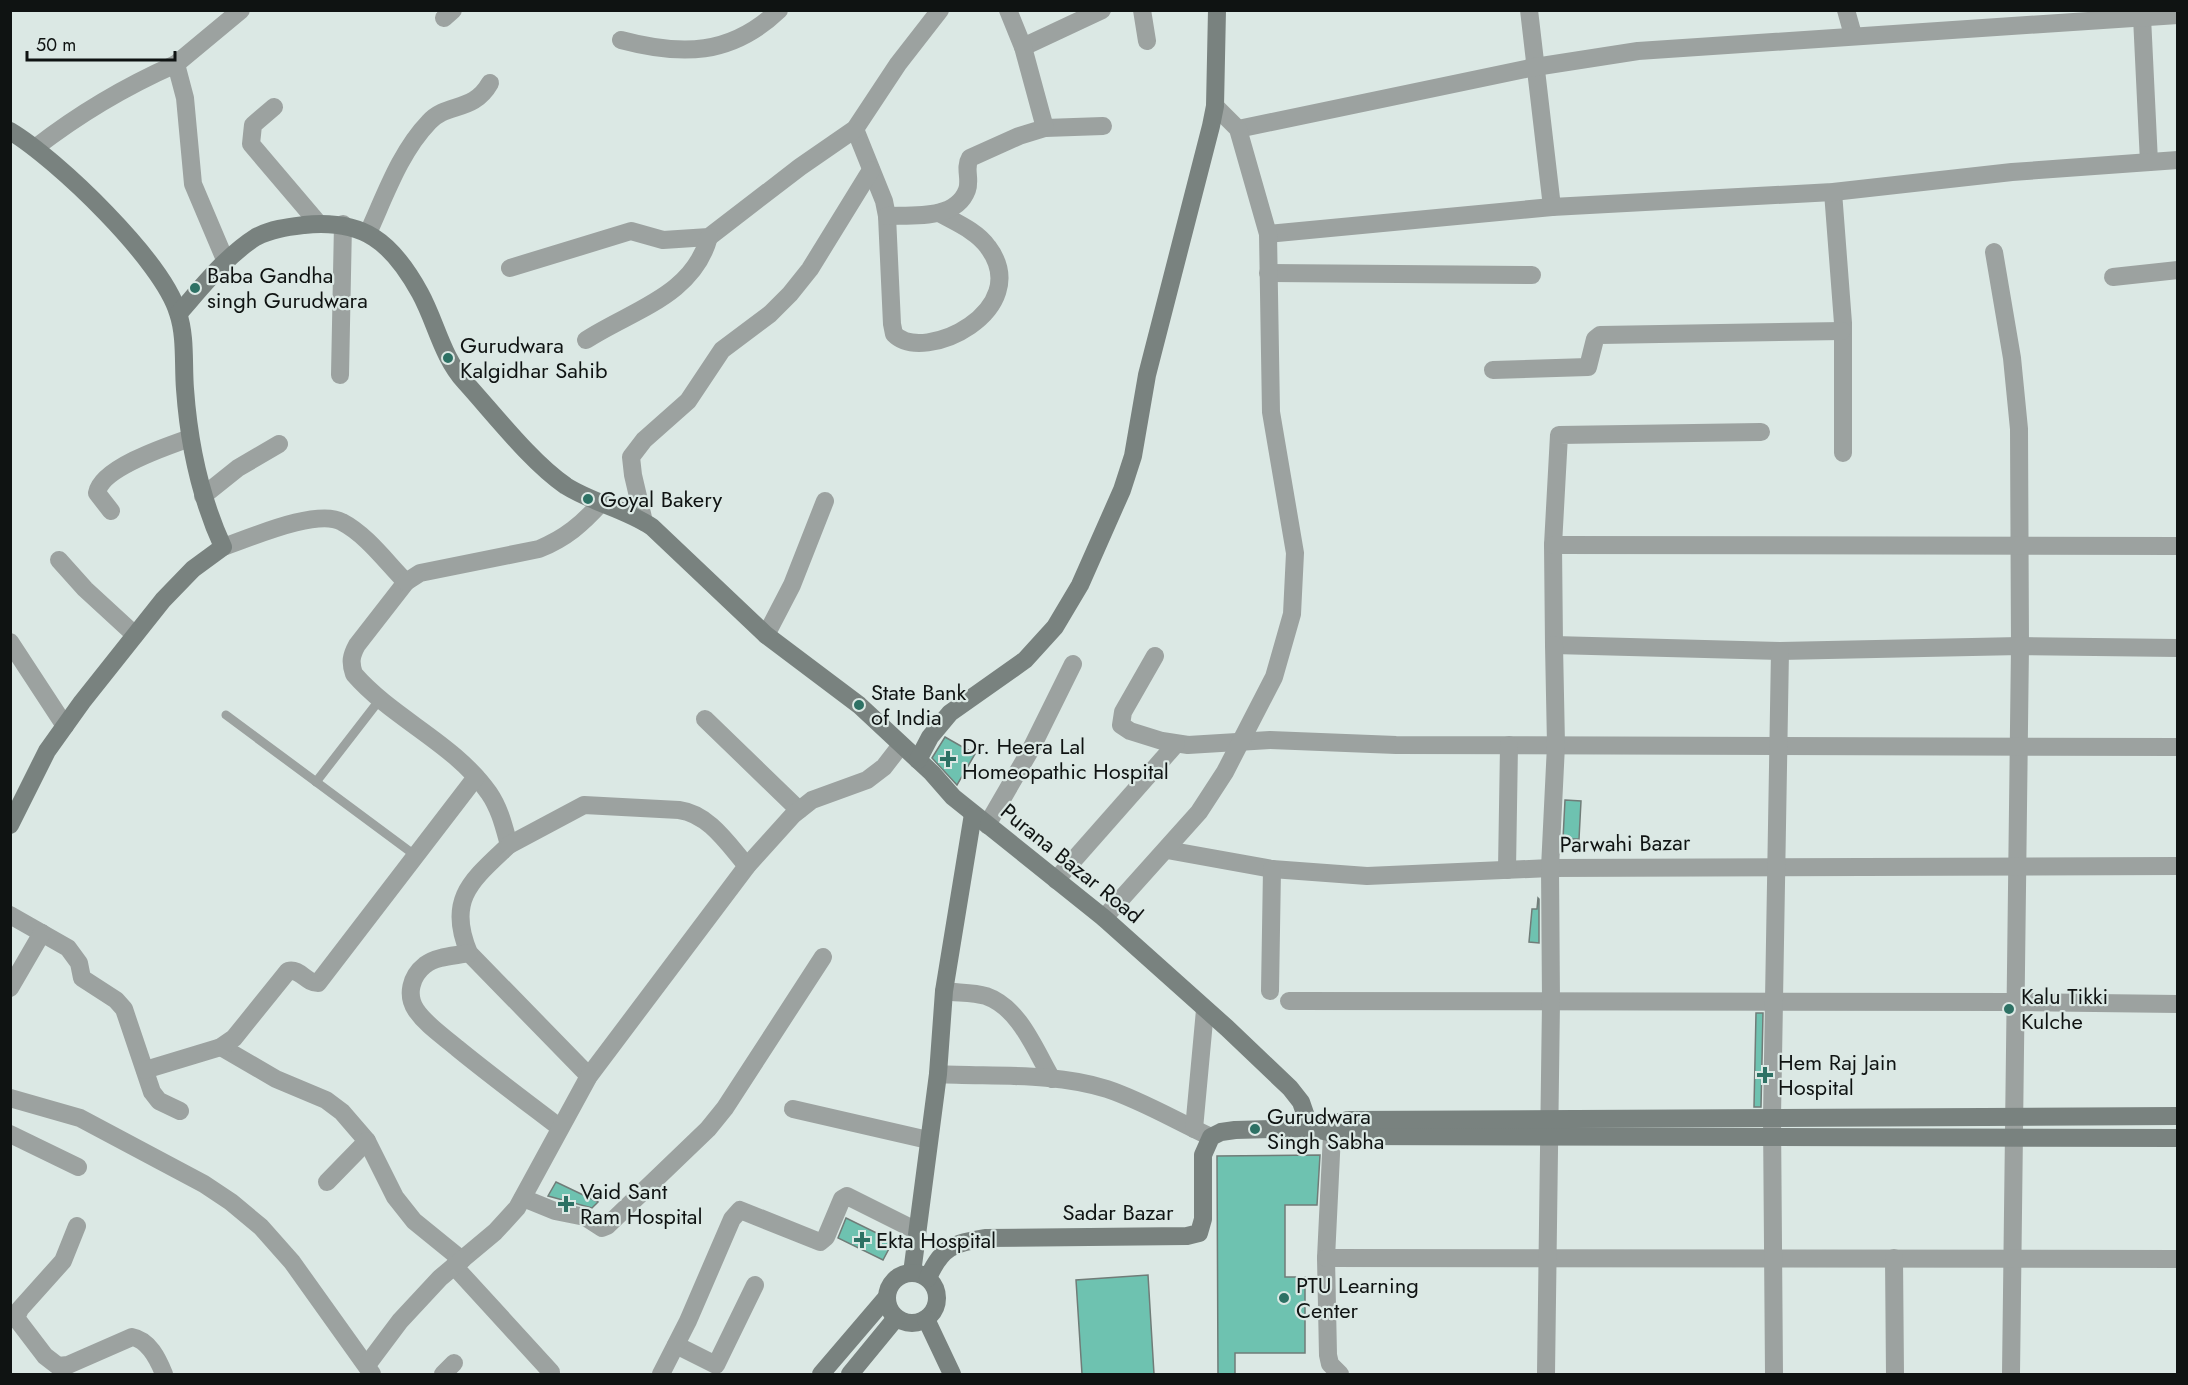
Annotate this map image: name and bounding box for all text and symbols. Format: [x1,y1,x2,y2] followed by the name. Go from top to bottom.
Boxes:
[27,24,176,62] scale bar
[36,32,76,58] text: 50 m
[207,259,368,316] place label: Baba Gandha singh Gurudwara
[188,281,202,295] marker: Baba Gandha singh Gurudwara
[460,329,608,386] place label: Gurudwara Kalgidhar Sahib
[441,351,455,365] marker: Gurudwara Kalgidhar Sahib
[600,483,722,515] place label: Goyal Bakery
[581,492,595,506] marker: Goyal Bakery
[871,676,967,733] place label: State Bank of India
[852,698,866,712] marker: State Bank of India
[962,730,1169,787] place label: Dr. Heera Lal Homeopathic Hospital
[939,750,957,768] marker: Dr. Heera Lal Homeopathic Hospital
[994,795,1150,931] street label: Purana Bazar Road
[1559,826,1691,860] street label: Parwahi Bazar
[2021,980,2108,1037] place label: Kalu Tikki Kulche
[2002,1002,2016,1016] marker: Kalu Tikki Kulche
[1778,1046,1897,1103] place label: Hem Raj Jain Hospital
[1756,1066,1774,1084] marker: Hem Raj Jain Hospital
[1267,1100,1384,1157] place label: Gurudwara Singh Sabha
[1248,1122,1262,1136] marker: Gurudwara Singh Sabha
[580,1175,702,1232] place label: Vaid Sant Ram Hospital
[557,1195,575,1213] marker: Vaid Sant Ram Hospital
[1062,1196,1174,1228] street label: Sadar Bazar
[876,1224,996,1256] place label: Ekta Hospital
[853,1231,871,1249] marker: Ekta Hospital
[1296,1269,1419,1326] place label: PTU Learning Center
[1277,1291,1291,1305] marker: PTU Learning Center

